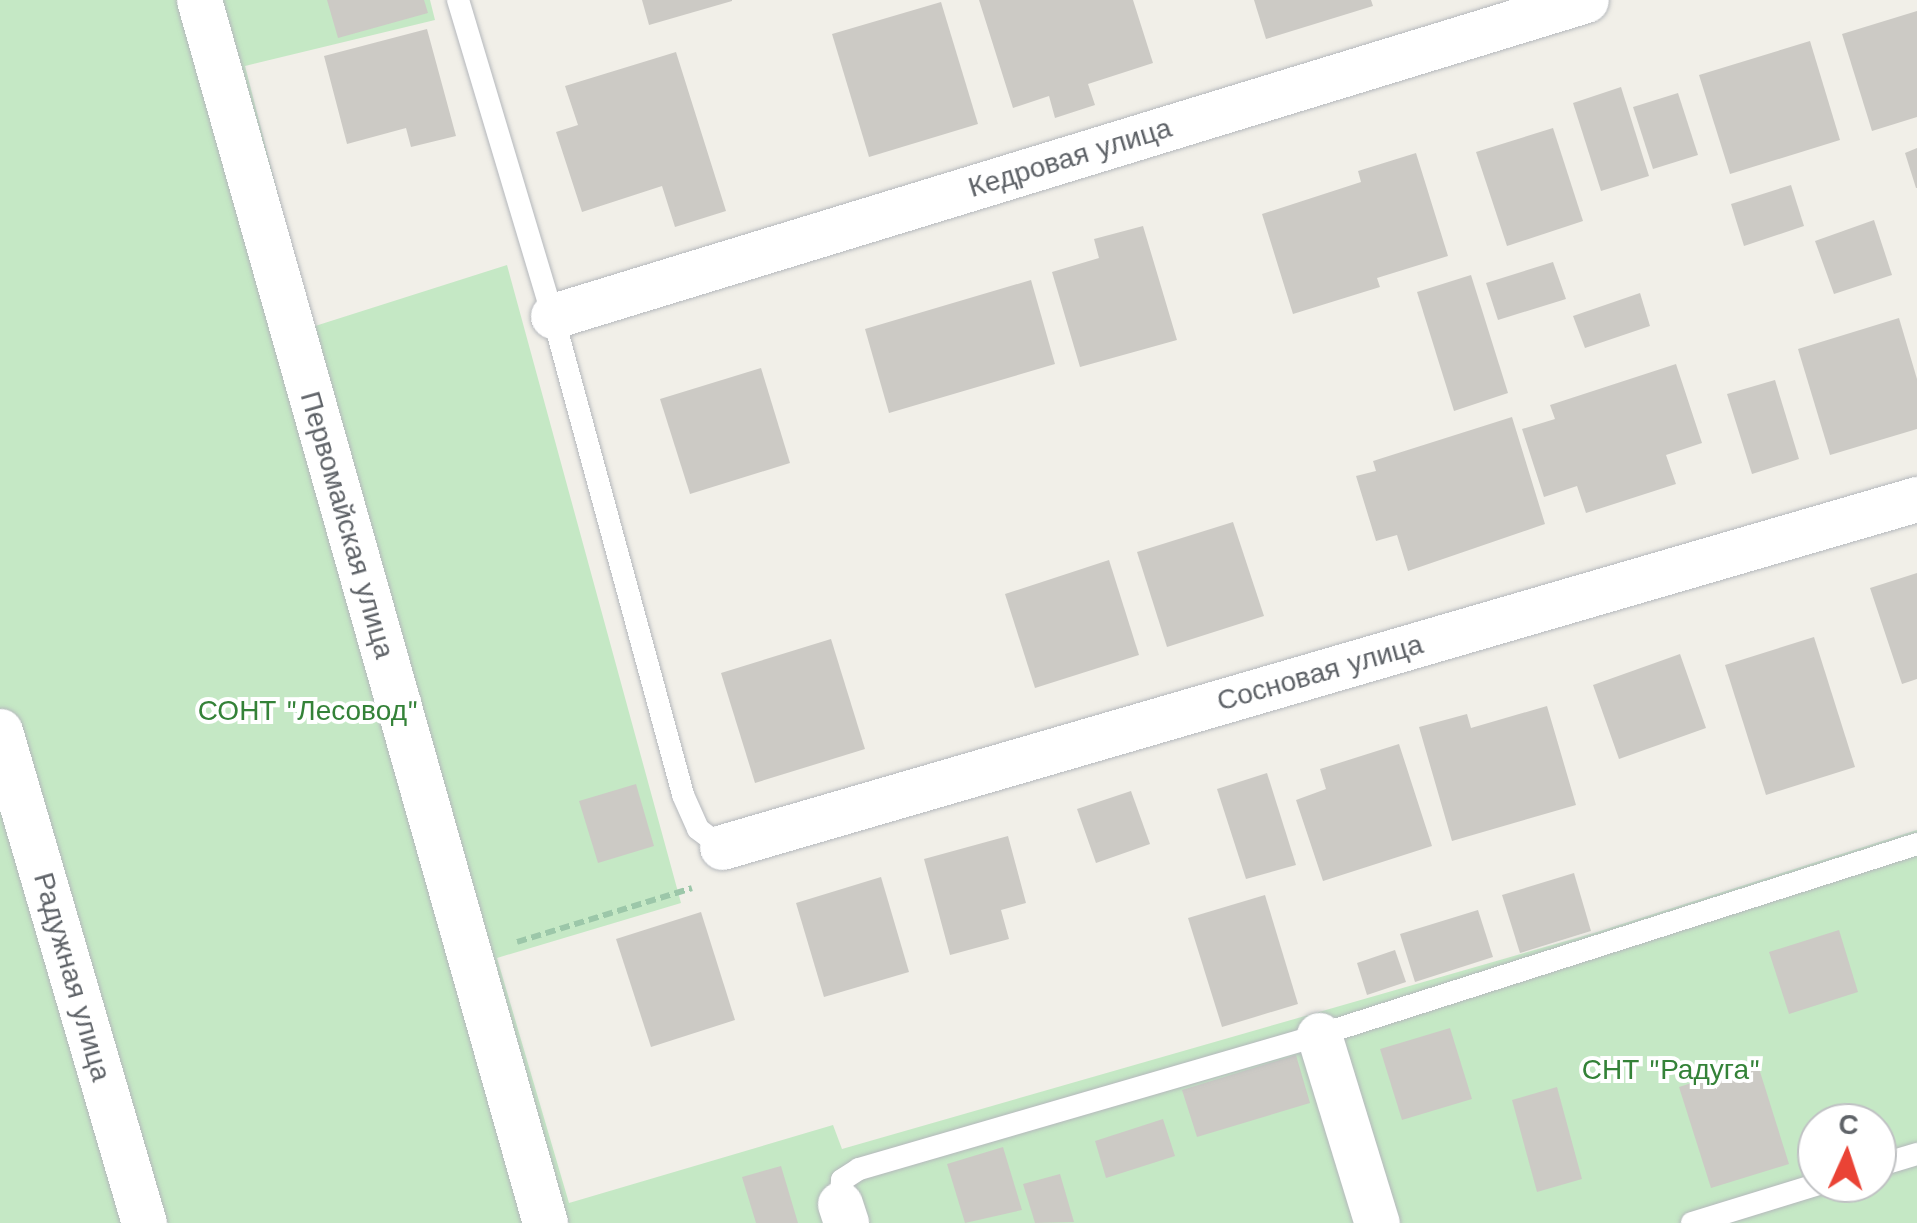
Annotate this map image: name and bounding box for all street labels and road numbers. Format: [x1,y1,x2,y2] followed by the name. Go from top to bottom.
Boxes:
[964,111,1176,205] street label: Кедровая улица
[293,388,401,662] street label: Первомайская улица
[1213,628,1427,718] street label: Сосновая улица
[26,869,118,1085] street label: Радужная улица

